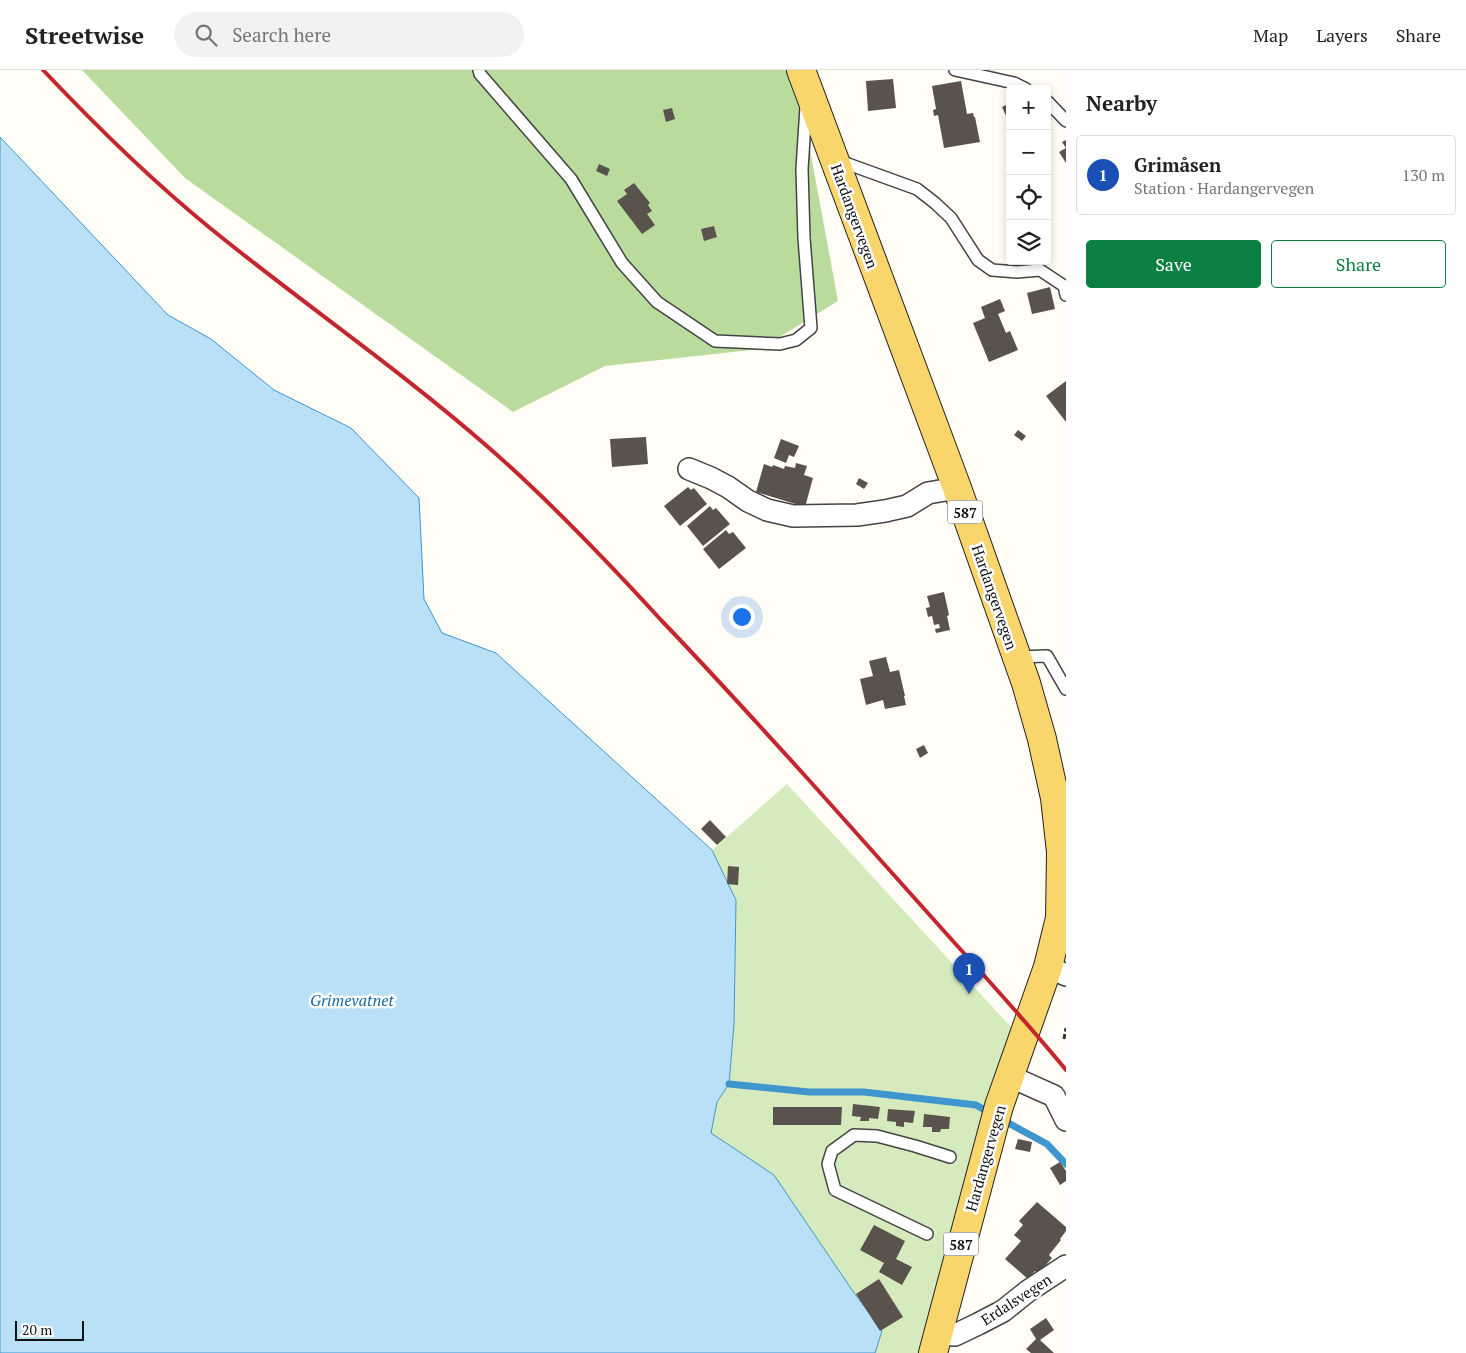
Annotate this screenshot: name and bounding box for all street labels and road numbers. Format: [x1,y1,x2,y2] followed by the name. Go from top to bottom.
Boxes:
[827,161,883,271] street label: Hardangervegen
[948,501,982,524] road number: 587
[968,542,1022,652] street label: Hardangervegen
[960,1102,1010,1214] street label: Hardangervegen
[944,1232,978,1256] road number: 587
[977,1269,1055,1329] street label: Erdalsvegen

